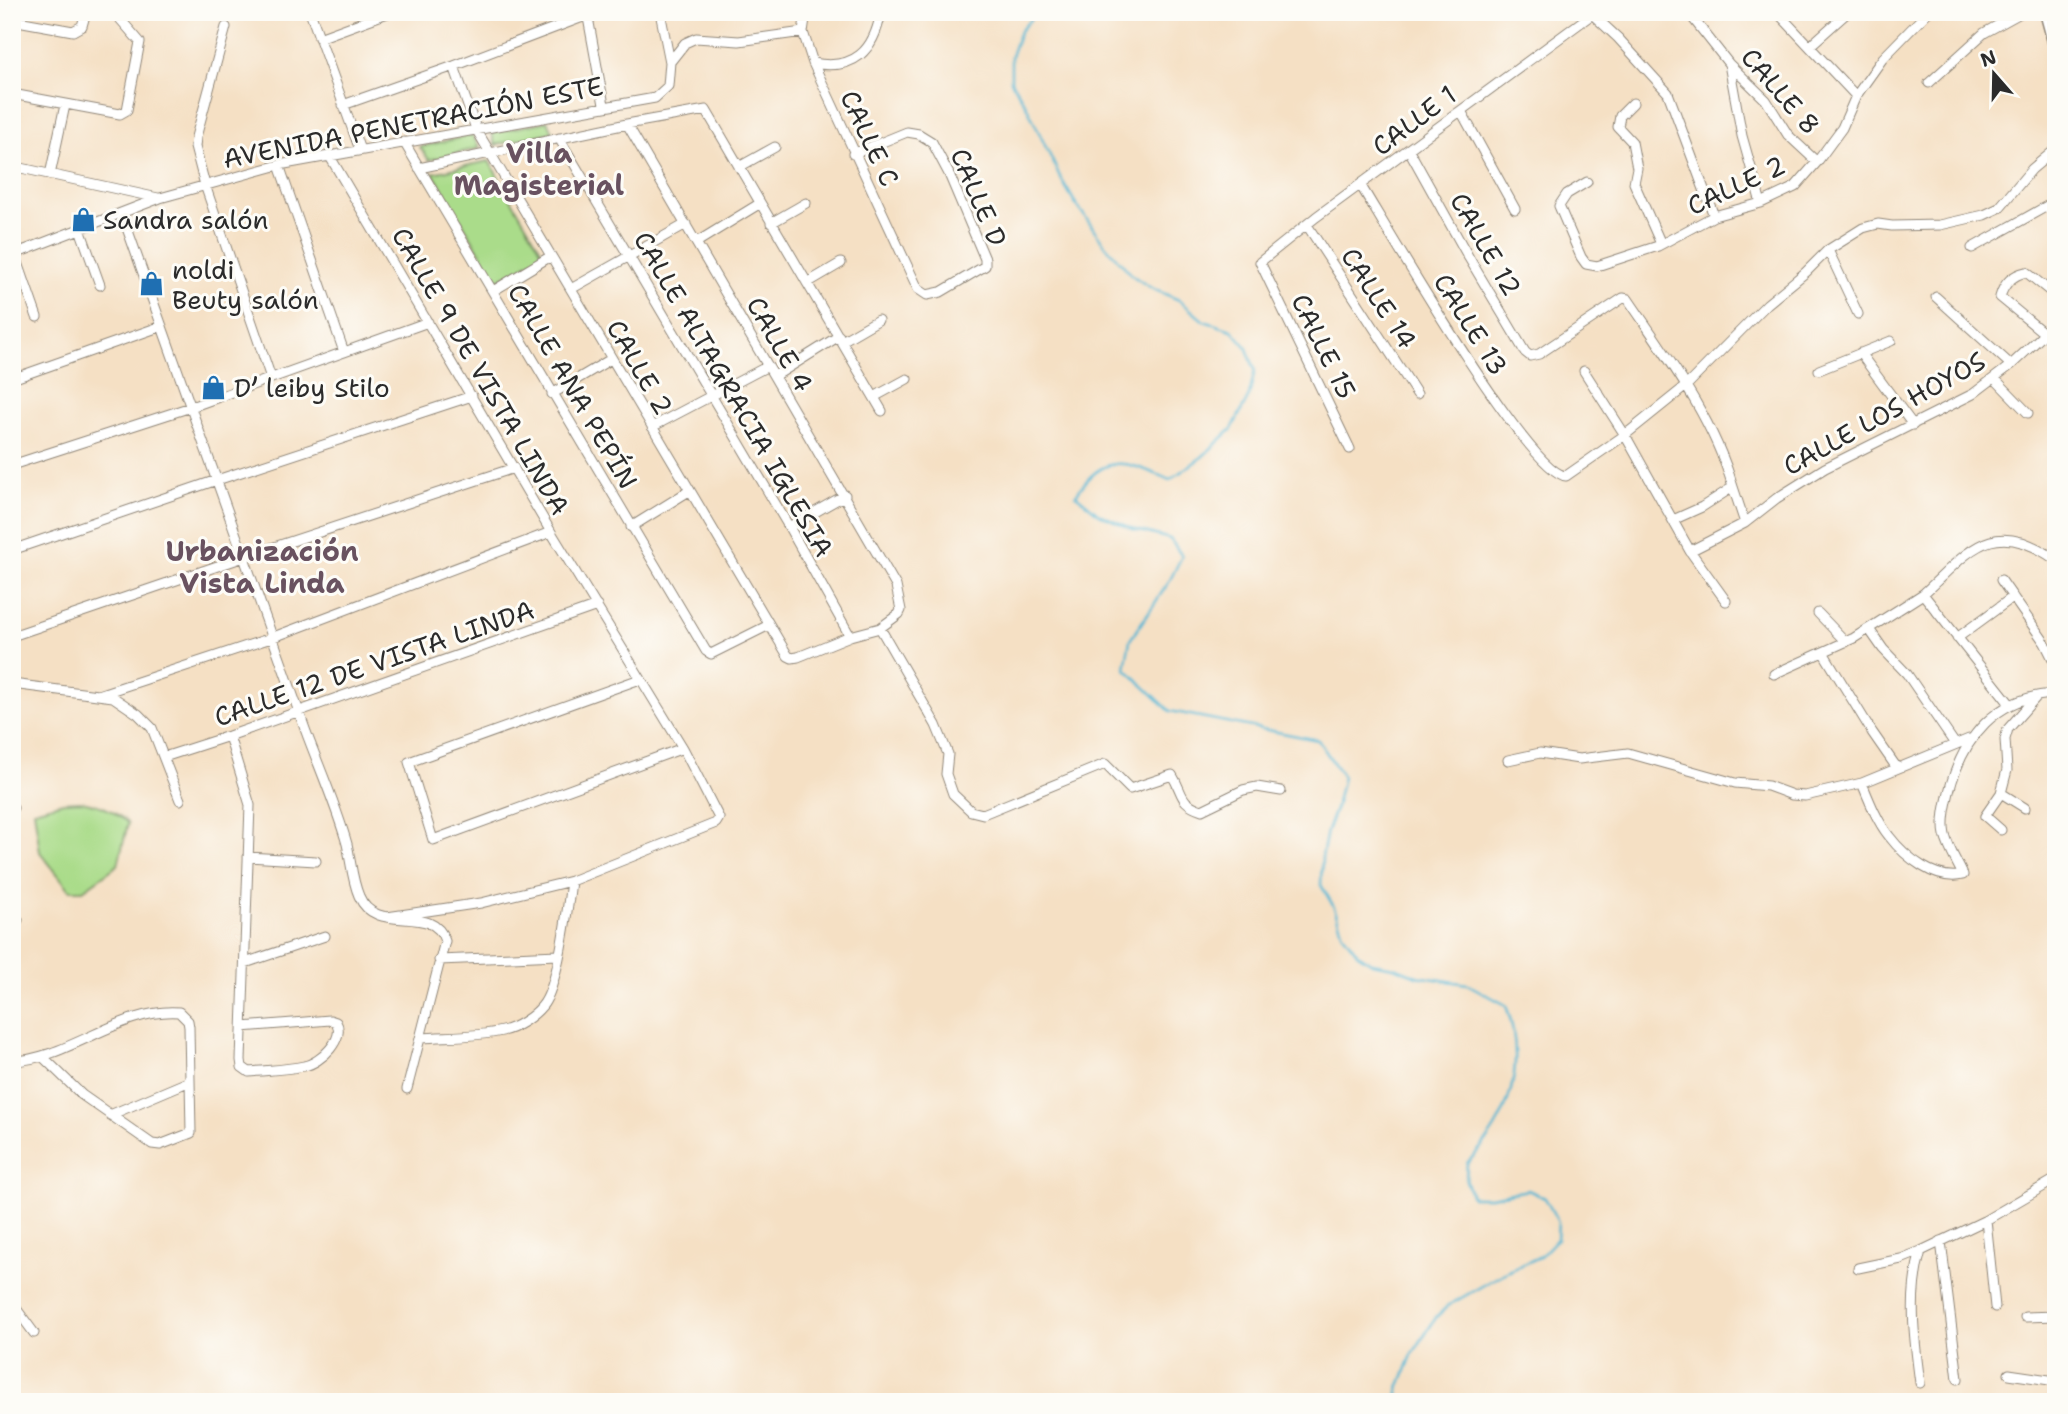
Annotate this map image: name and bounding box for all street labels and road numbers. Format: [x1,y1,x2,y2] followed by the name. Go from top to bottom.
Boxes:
[1734,40,1828,142] street label: CALLE 8
[220,68,606,176] street label: AVENIDA PENETRACIÓN ESTE
[1365,77,1463,163] street label: CALLE 1
[833,84,907,192] street label: CALLE C
[943,143,1015,251] street label: CALLE D
[1681,147,1791,223] street label: CALLE 2
[1442,186,1530,302] street label: CALLE 12
[384,221,578,521] street label: CALLE 9 DE VISTA LINDA
[626,225,842,563] street label: CALLE ALTAGRACIA IGLESIA
[1333,241,1425,355] street label: CALLE 14
[1426,266,1516,382] street label: CALLE 13
[500,277,646,495] street label: CALLE ANA PEPÍN
[1284,288,1364,404] street label: CALLE 15
[739,290,821,398] street label: CALLE 4
[599,313,681,421] street label: CALLE 2
[1777,343,1991,483] street label: CALLE LOS HOYOS
[209,592,539,734] street label: CALLE 12 DE VISTA LINDA

